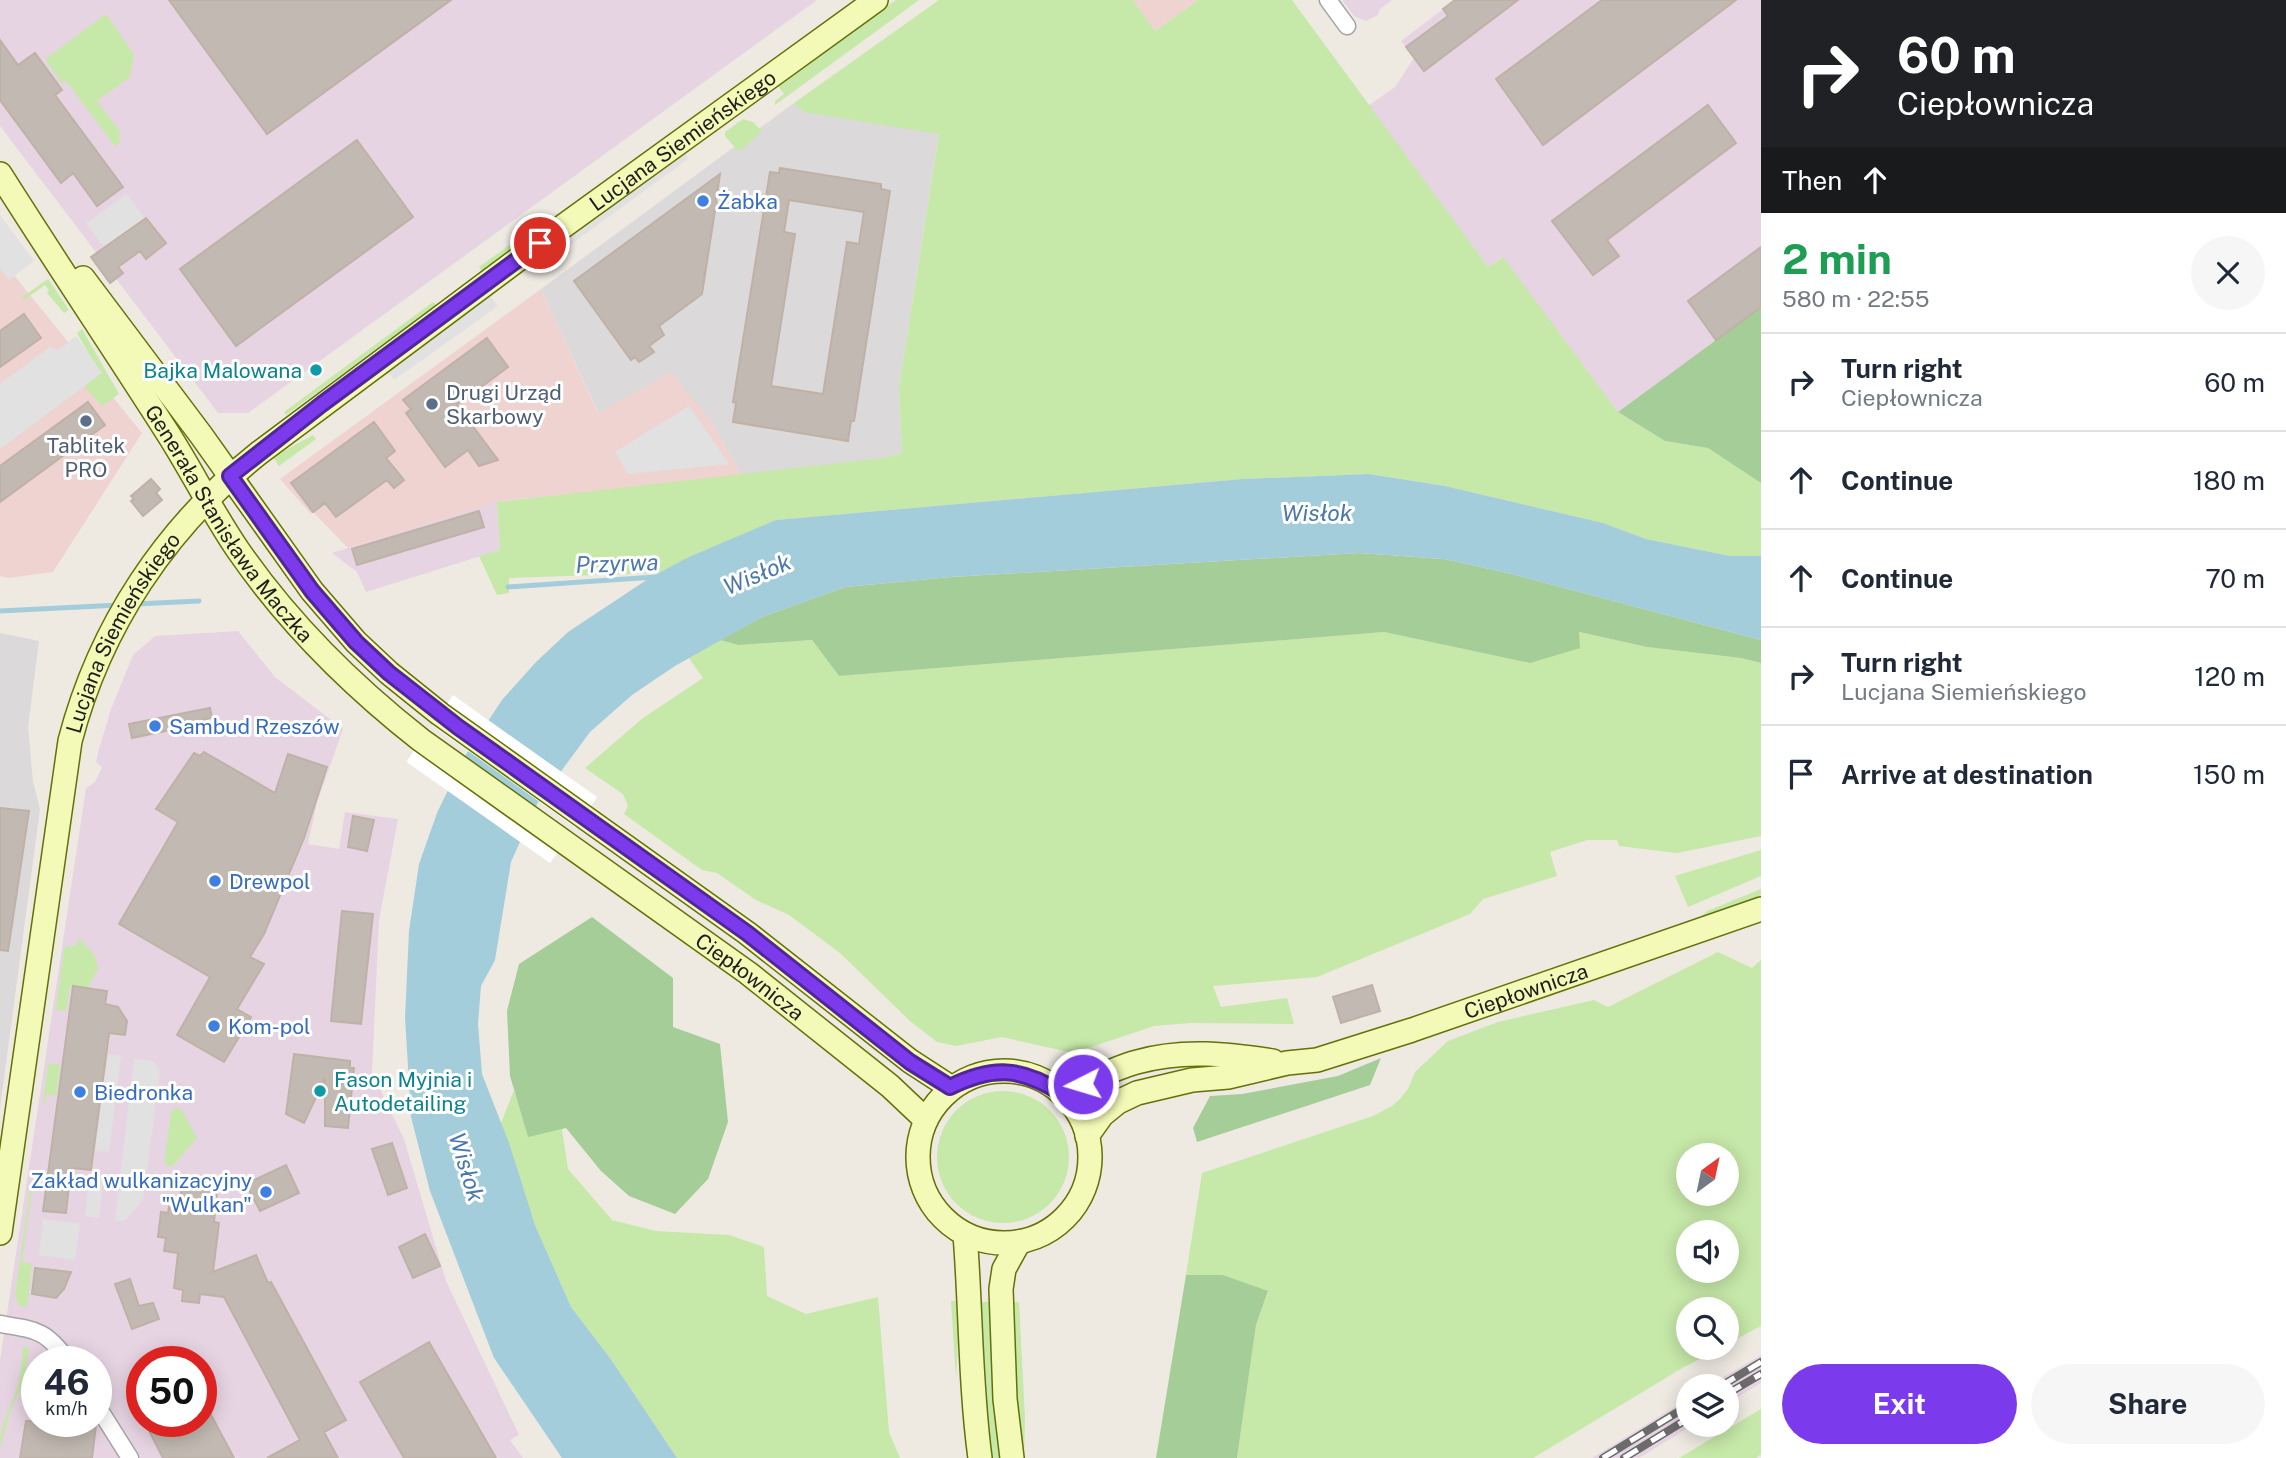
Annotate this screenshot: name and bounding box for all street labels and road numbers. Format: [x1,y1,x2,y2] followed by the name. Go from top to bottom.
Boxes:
[584,64,781,216] street label: Lucjana Siemieńskiego
[140,400,319,647] street label: Generała Stanisława Maczka
[60,527,185,736] street label: Lucjana Siemieńskiego
[691,927,809,1025] street label: Ciepłownicza
[1461,958,1591,1024] street label: Ciepłownicza

